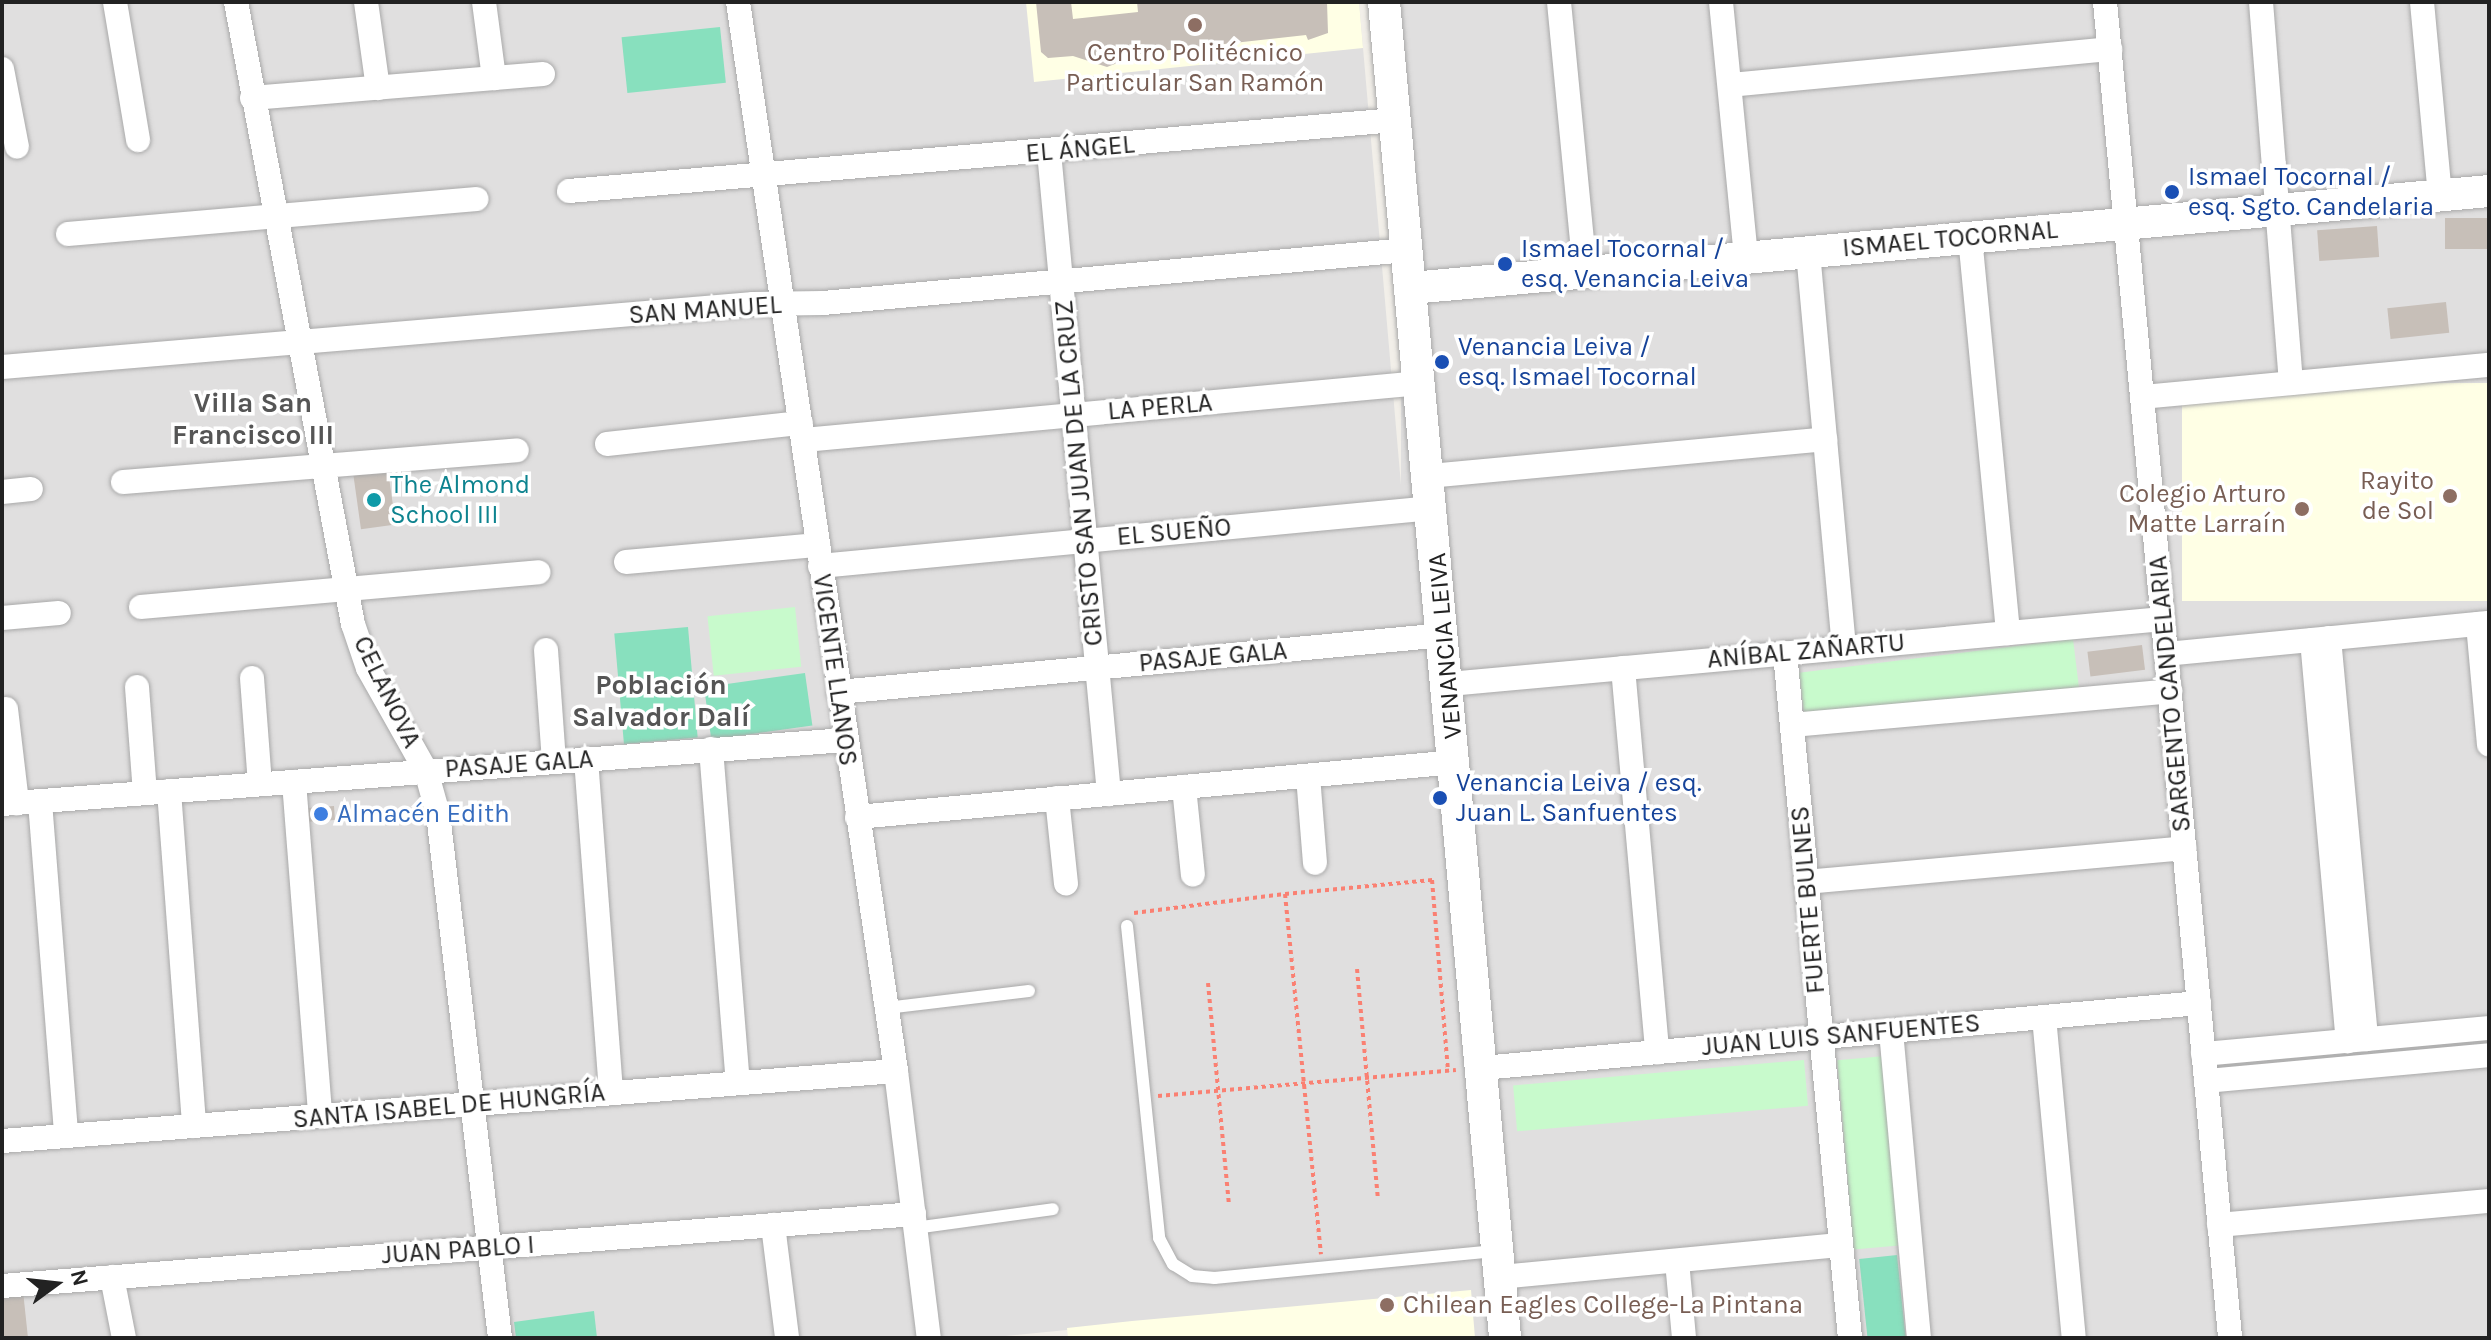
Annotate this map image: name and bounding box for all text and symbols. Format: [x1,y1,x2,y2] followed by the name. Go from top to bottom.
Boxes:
[1186,16,1204,34] marker: Centro Politécnico Particular San Ramón
[1066,37,1324,98] place label: Centro Politécnico Particular San Ramón
[1024,129,1136,169] street label: EL ÁNGEL
[2188,161,2434,222] place label: Ismael Tocornal / esq. Sgto. Candelaria
[2163,183,2181,201] marker: Ismael Tocornal / esq. Sgto. Candelaria
[1841,214,2059,264] street label: ISMAEL TOCORNAL
[1521,233,1749,294] place label: Ismael Tocornal / esq. Venancia Leiva
[1496,255,1514,273] marker: Ismael Tocornal / esq. Venancia Leiva
[628,289,782,331] street label: SAN MANUEL
[1048,299,1110,647] street label: CRISTO SAN JUAN DE LA CRUZ
[1458,331,1697,392] place label: Venancia Leiva / esq. Ismael Tocornal
[1433,353,1451,371] marker: Venancia Leiva / esq. Ismael Tocornal
[172,386,334,452] district label: Villa San Francisco III
[1106,387,1214,427] street label: LA PERLA
[2360,465,2434,526] place label: Rayito de Sol
[390,469,530,530] place label: The Almond School III
[2119,478,2286,540] place label: Colegio Arturo Matte Larraín
[2441,487,2459,505] marker: Rayito de Sol
[365,491,383,509] marker: The Almond School III
[2293,500,2311,518] marker: Colegio Arturo Matte Larraín
[1115,511,1233,553] street label: EL SUEÑO
[1421,552,1469,740] street label: VENANCIA LEIVA
[2142,554,2198,834] street label: SARGENTO CANDELARIA
[806,572,864,768] street label: VICENTE LLANOS
[1706,627,1906,675] street label: ANÍBAL ZAÑARTU
[347,631,427,753] street label: CELANOVA
[1137,635,1289,679] street label: PASAJE GALA
[572,668,750,734] district label: Población Salvador Dalí
[444,743,594,785] street label: PASAJE GALA
[1456,767,1702,828] place label: Venancia Leiva / esq. Juan L. Sanfuentes
[1431,789,1449,807] marker: Venancia Leiva / esq. Juan L. Sanfuentes
[337,798,510,830] place label: Almacén Edith
[312,805,330,823] marker: Almacén Edith
[1784,805,1832,995] street label: FUERTE BULNES
[1700,1007,1982,1063] street label: JUAN LUIS SANFUENTES
[291,1077,607,1135] street label: SANTA ISABEL DE HUNGRÍA
[380,1229,536,1271] street label: JUAN PABLO I
[16,1244,96,1324] north arrow
[65,1267,94,1289] text: N
[1403,1289,1803,1321] place label: Chilean Eagles College-La Pintana
[1378,1296,1396,1314] marker: Chilean Eagles College-La Pintana

